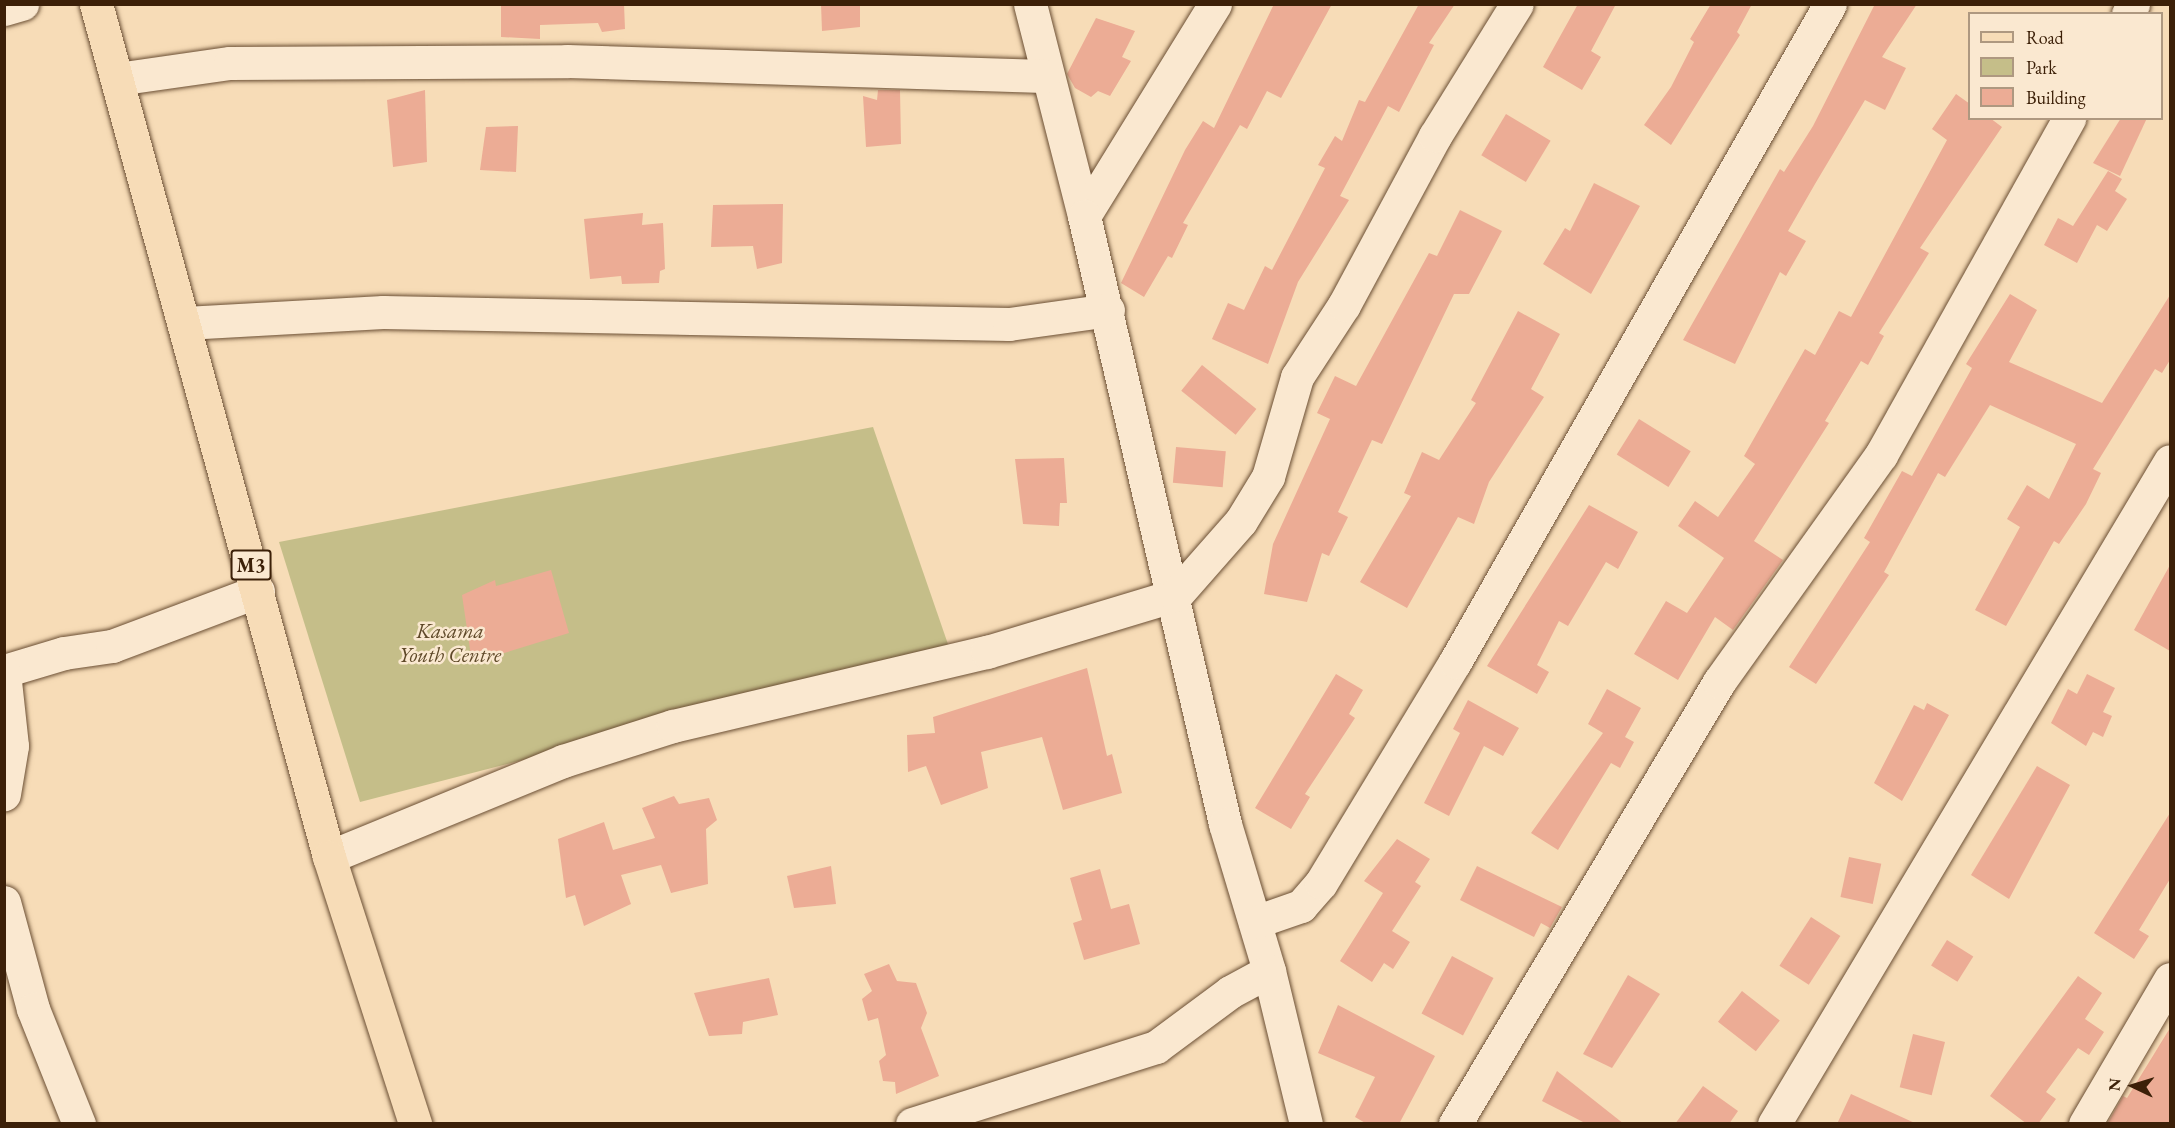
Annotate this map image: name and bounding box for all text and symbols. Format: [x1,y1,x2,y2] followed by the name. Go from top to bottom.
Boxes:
[1968,12,2163,120] legend
[2026,26,2064,49] text: Road
[2026,56,2057,79] text: Park
[2026,86,2086,109] text: Building
[230,548,272,582] road number: M3
[399,618,501,668] park label: Kasama Youth Centre
[2103,1056,2163,1116] north arrow
[2104,1078,2125,1092] text: N

